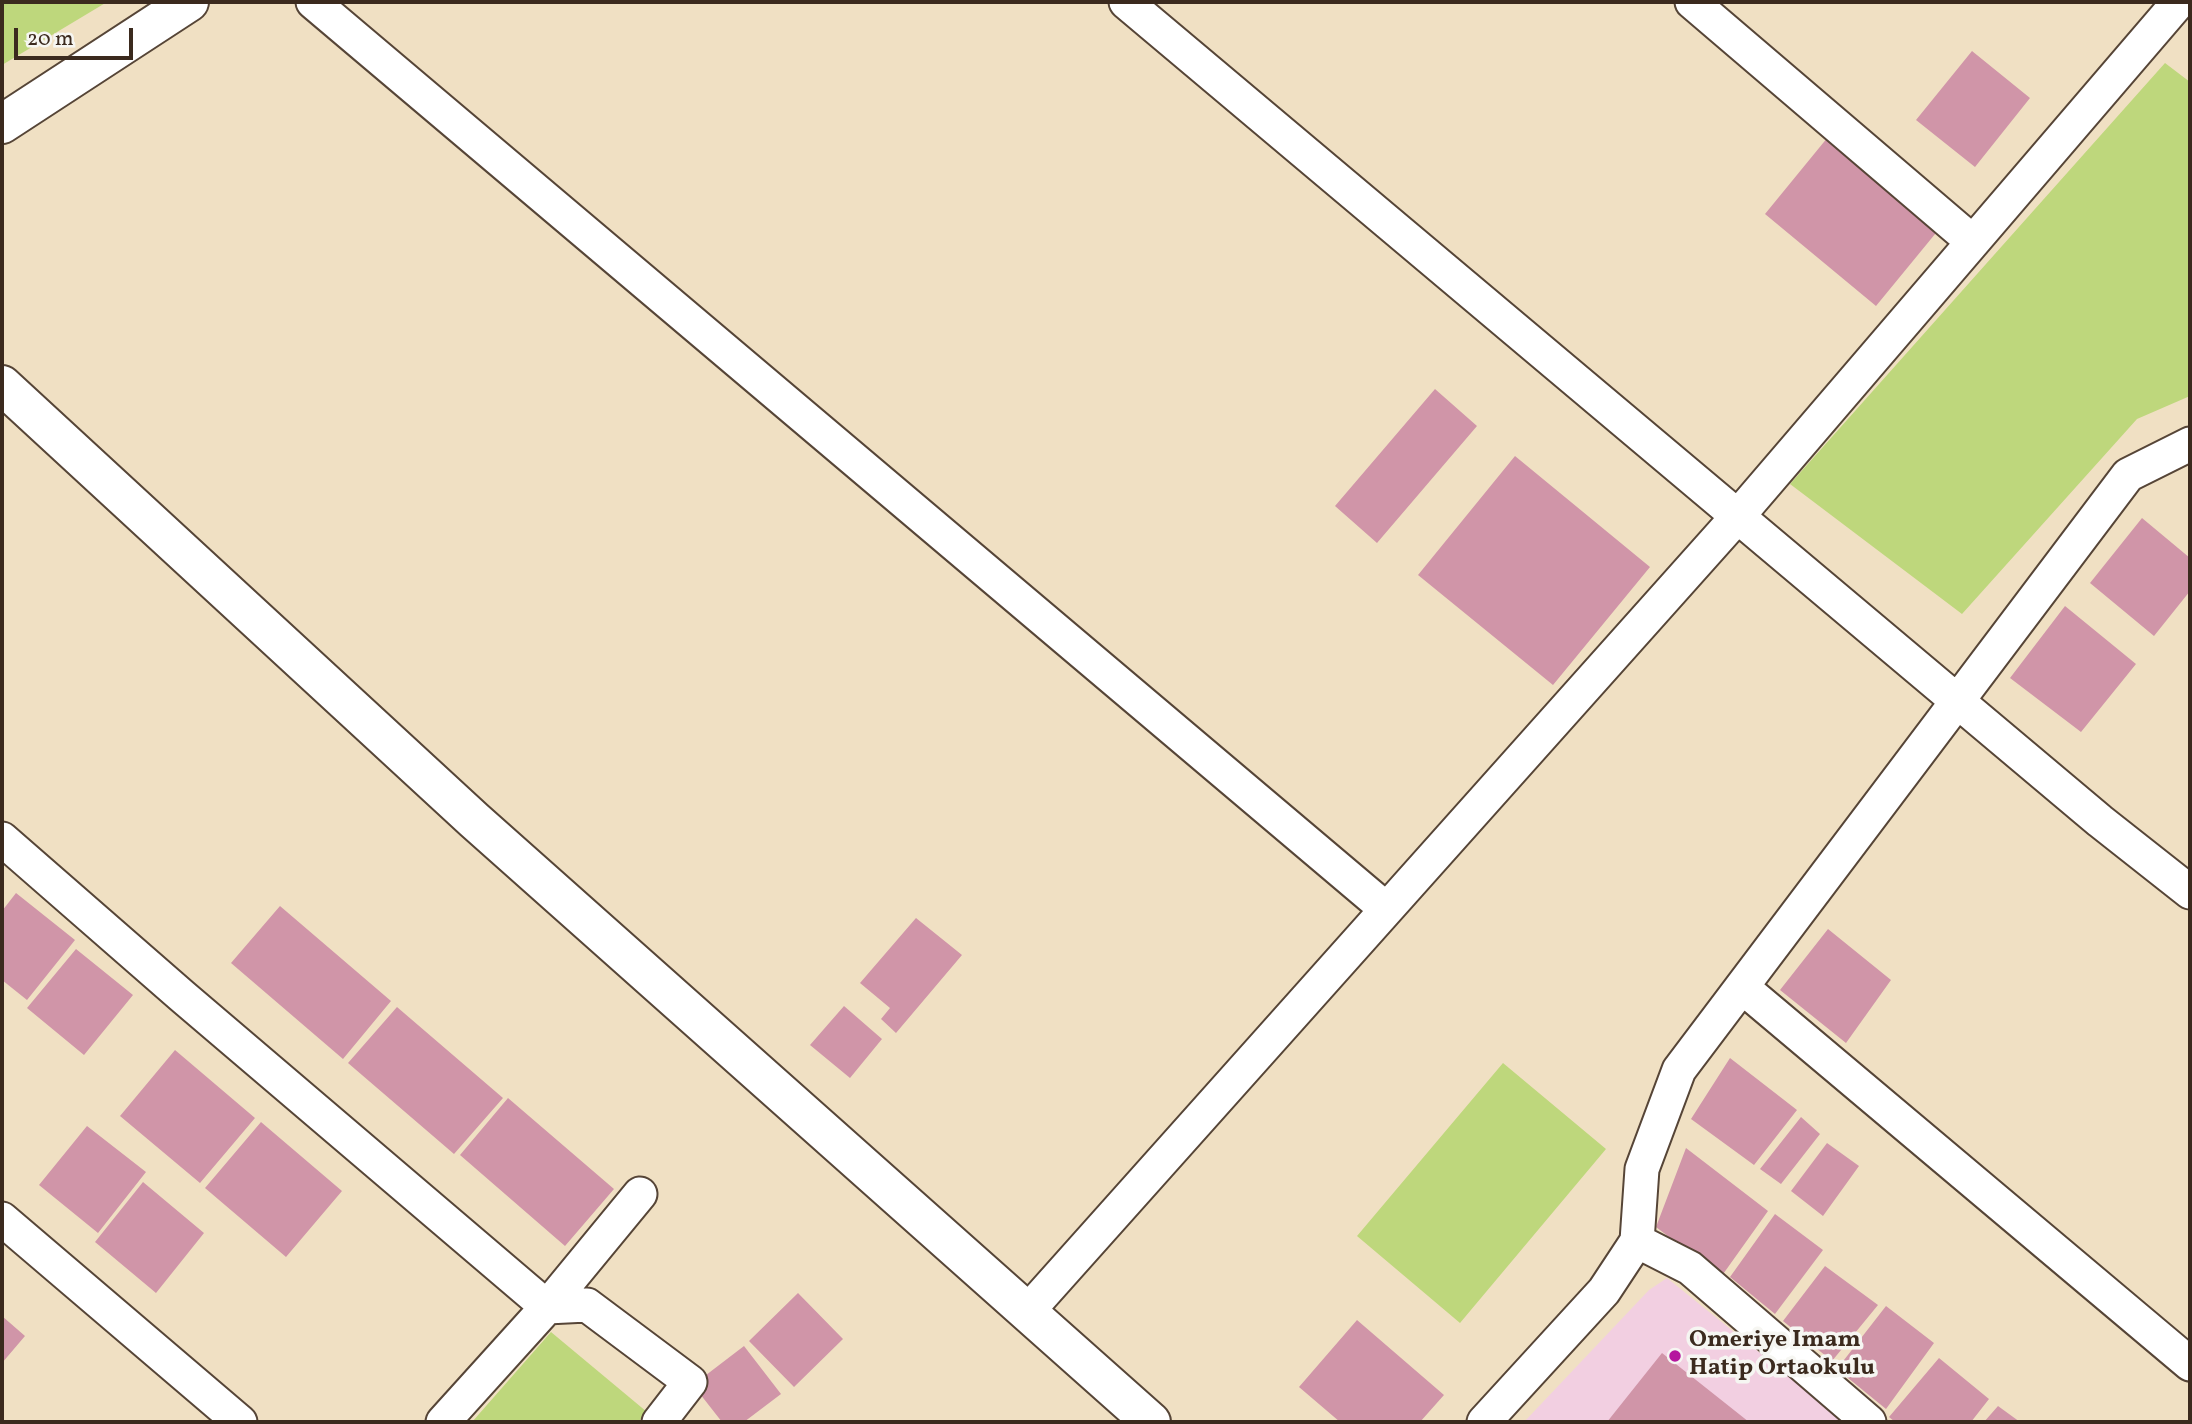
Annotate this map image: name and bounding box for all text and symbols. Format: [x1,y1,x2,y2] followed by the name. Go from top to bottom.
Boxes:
[18,14,136,58] scale bar
[27,25,73,54] text: 20 m
[1689,1328,1875,1384] place label: Omeriye Imam Hatip Ortaokulu
[1667,1348,1683,1364] marker: Omeriye Imam Hatip Ortaokulu

